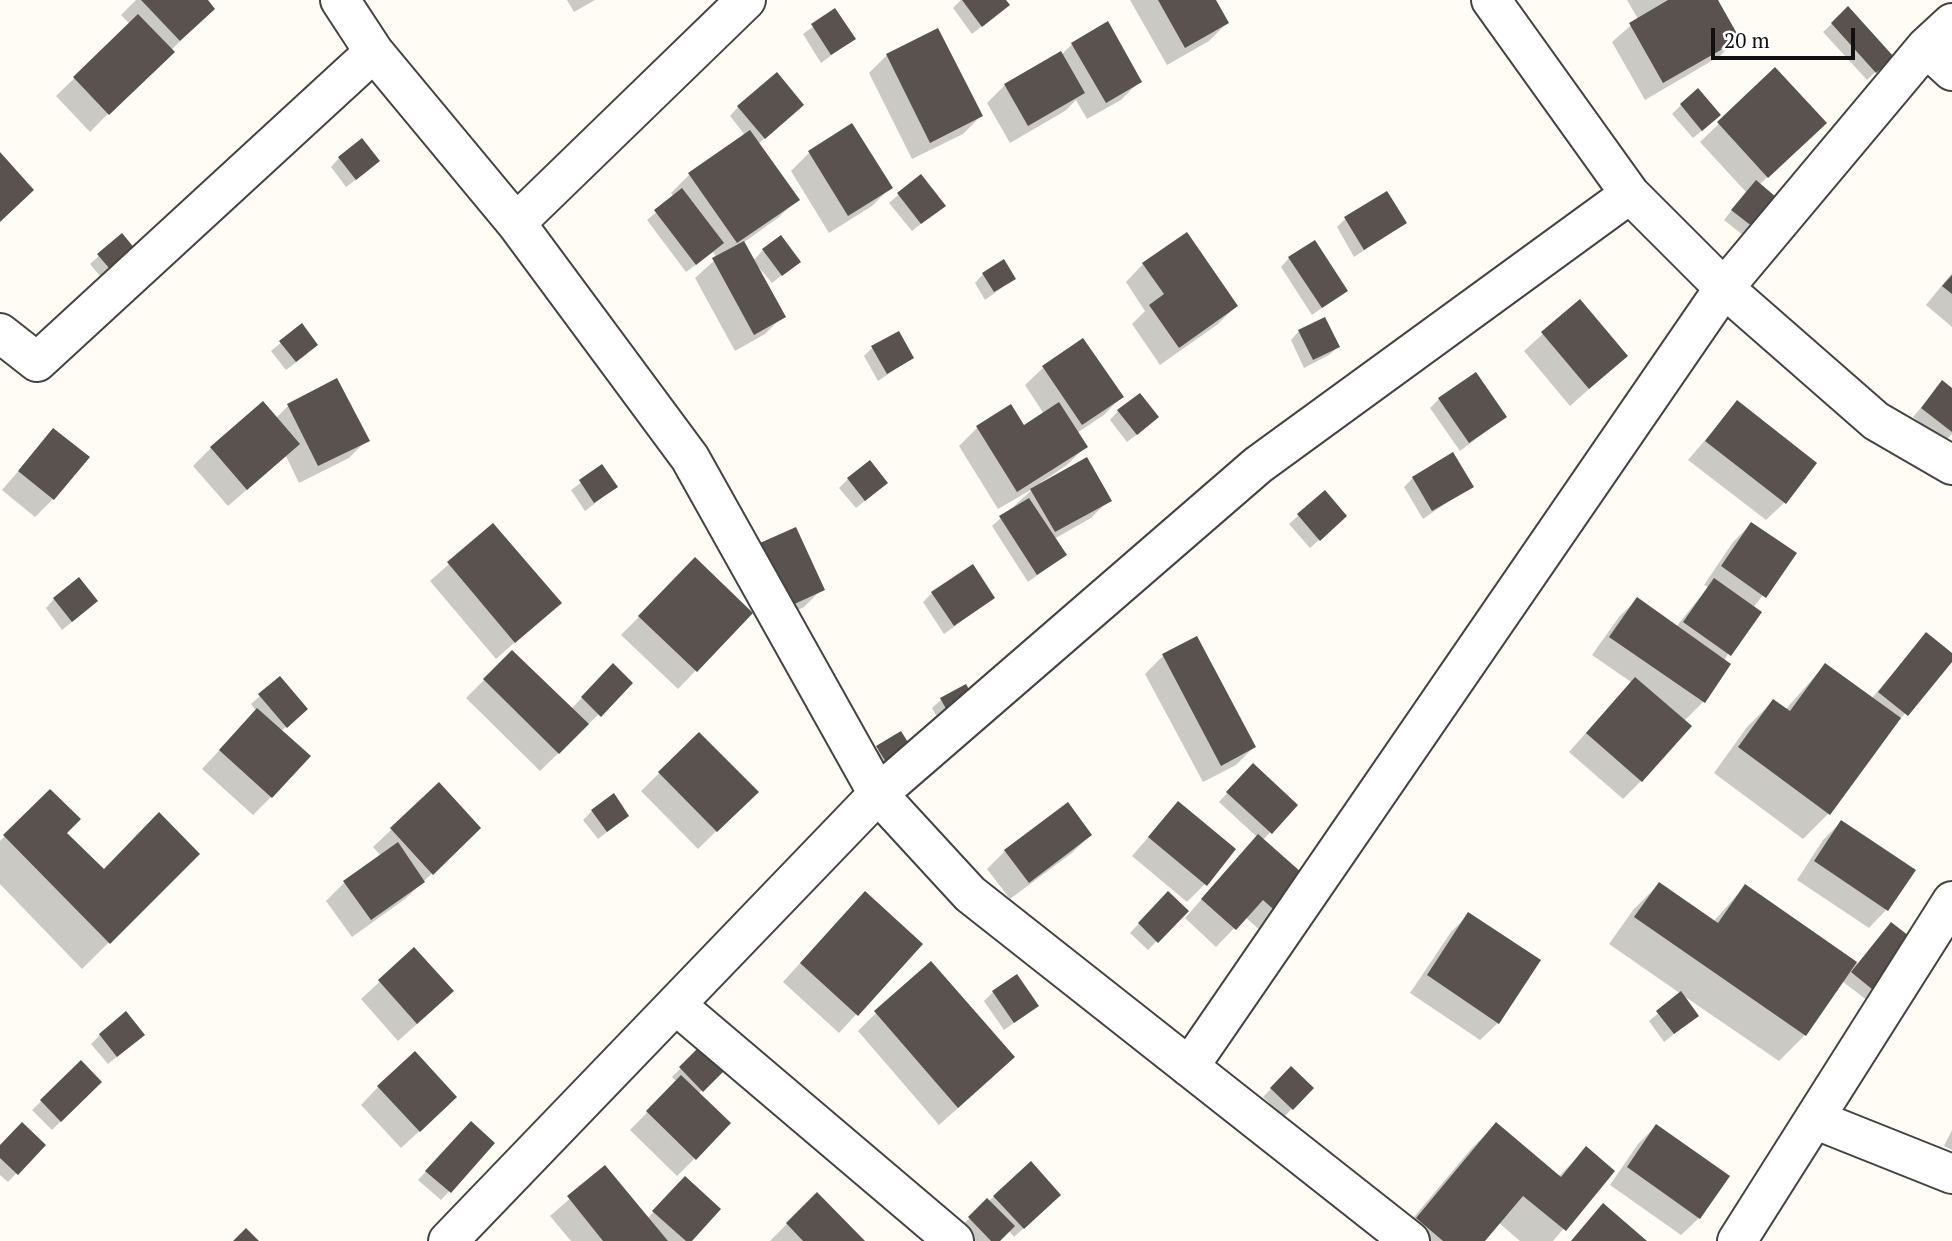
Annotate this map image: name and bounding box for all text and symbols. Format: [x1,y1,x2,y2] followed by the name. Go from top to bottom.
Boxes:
[1714,14,1857,58] scale bar
[1724,26,1770,54] text: 20 m

